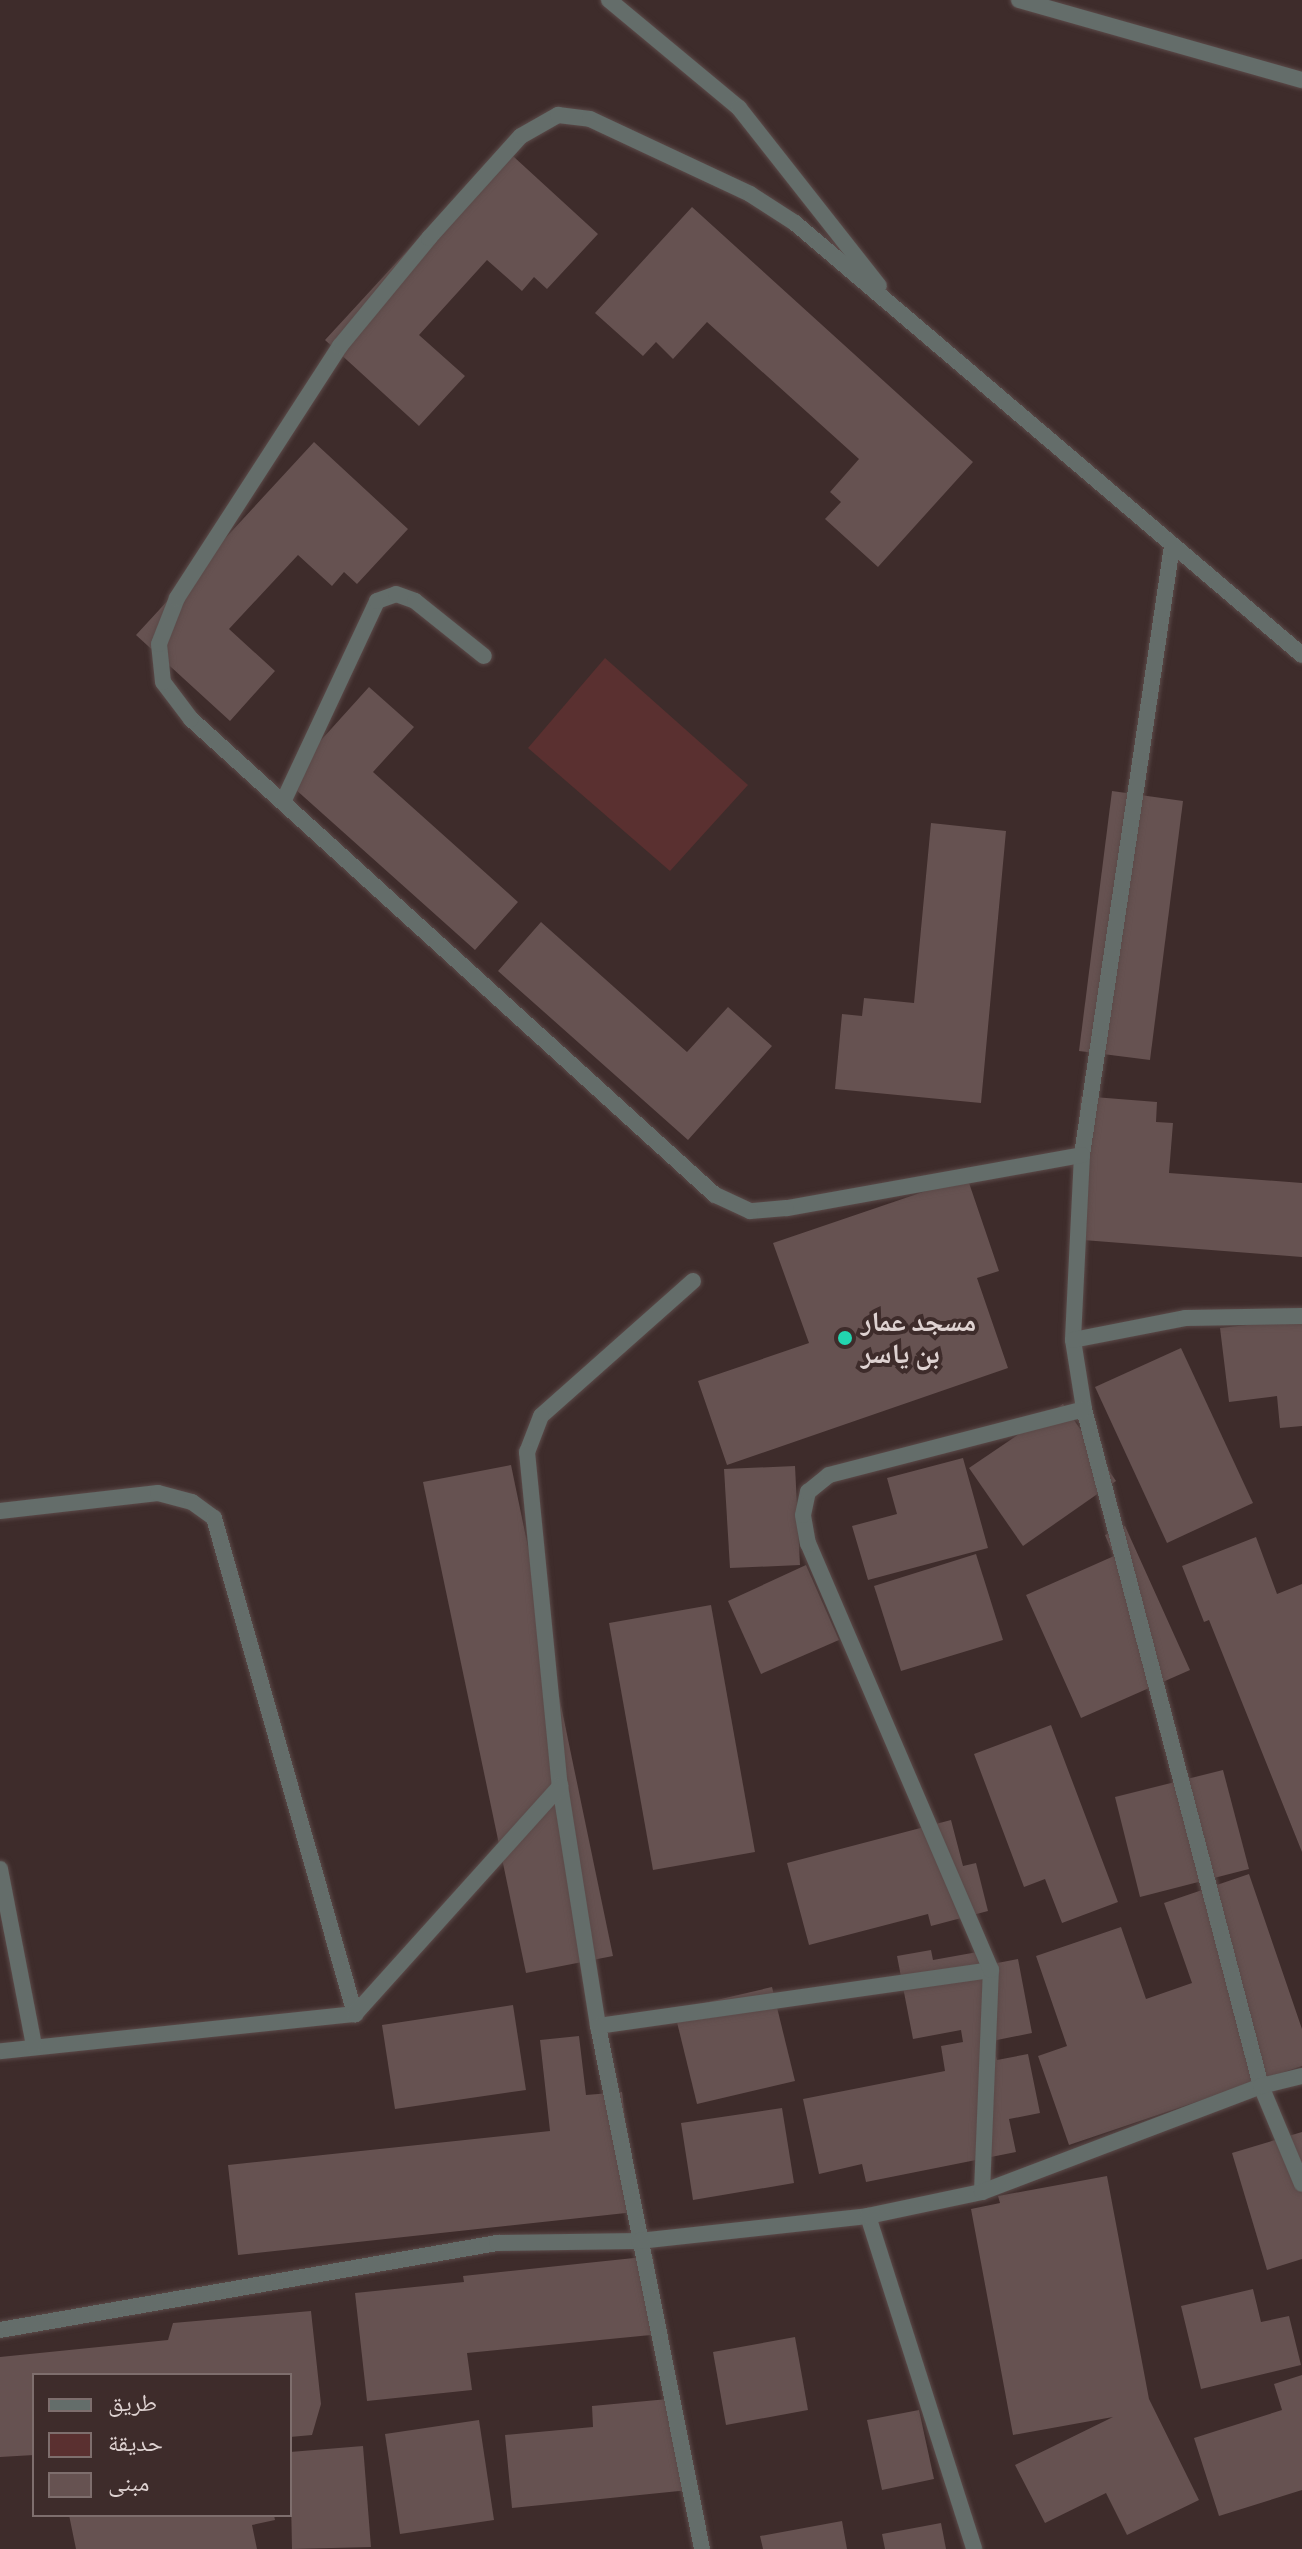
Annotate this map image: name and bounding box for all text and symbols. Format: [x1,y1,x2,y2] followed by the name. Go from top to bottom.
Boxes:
[861,1305,976,1371] place label: مسجد عمار بن ياسر
[836,1329,854,1347] marker: مسجد عمار بن ياسر
[32,2373,292,2517] legend
[108,2386,157,2419] text: طريق
[108,2426,163,2459] text: حديقة
[108,2466,149,2499] text: مبنى

